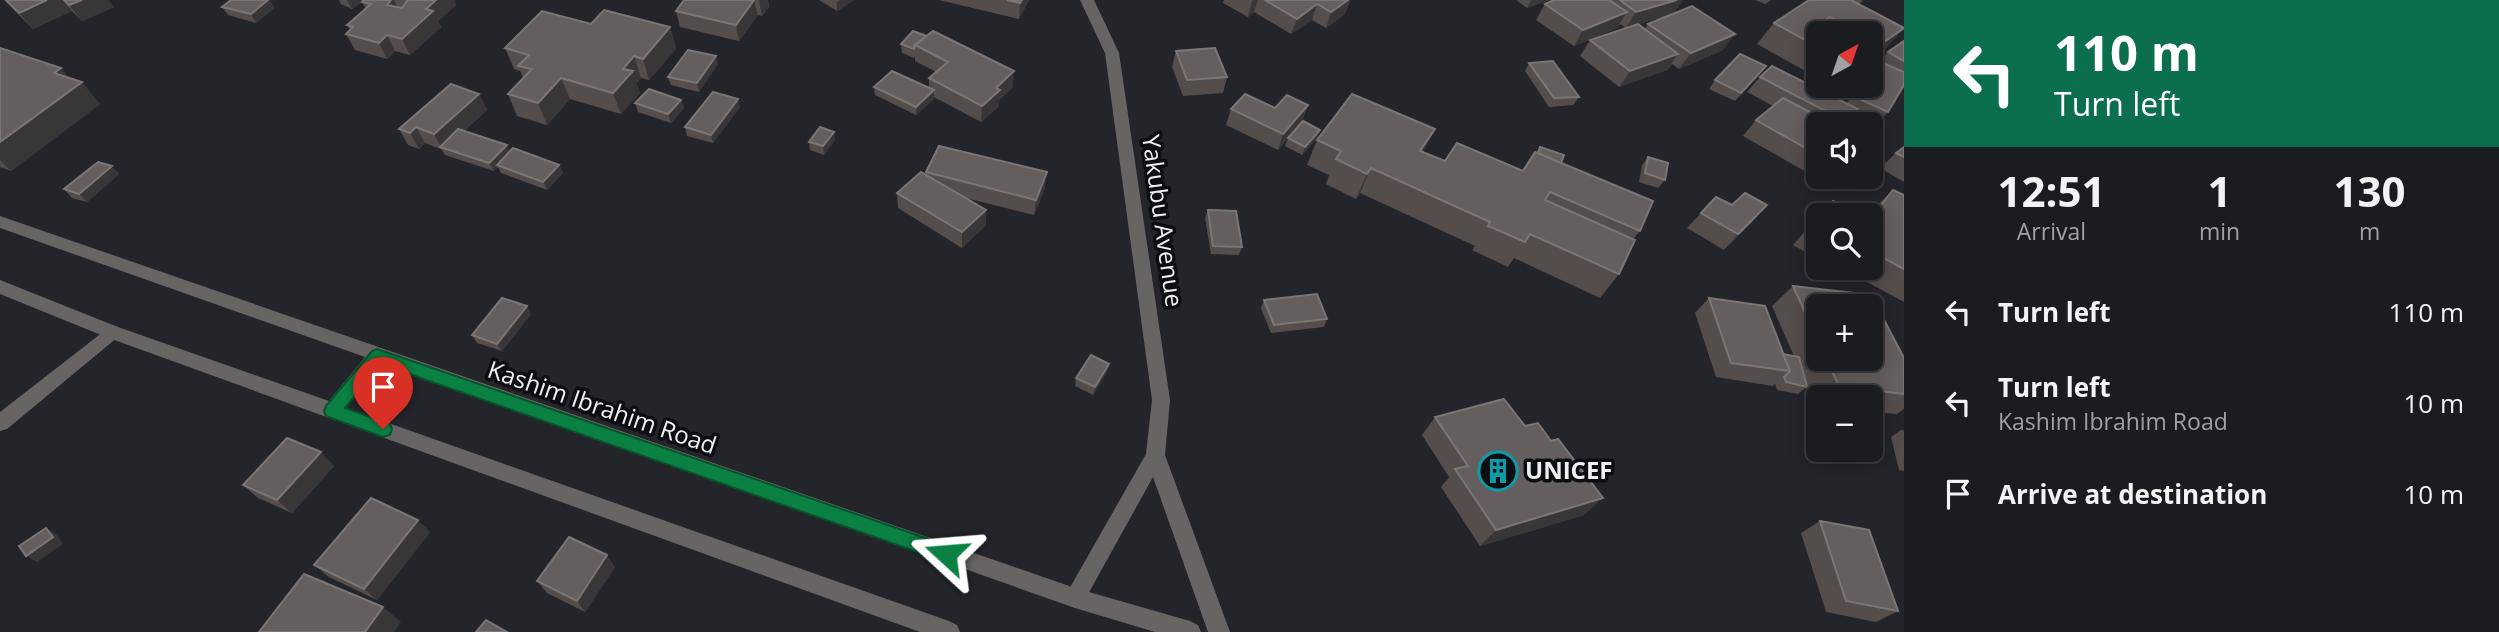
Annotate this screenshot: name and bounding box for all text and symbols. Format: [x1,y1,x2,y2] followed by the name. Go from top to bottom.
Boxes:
[2054,19,2199,85] text: 110 m
[1806,21,1883,98] north arrow
[1806,21,1883,462] map controls
[1939,28,2030,119] icon: left
[2054,82,2180,125] text: Turn left
[1806,112,1883,189] button: sound
[1135,133,1192,309] street label: Yakubu Avenue
[1997,162,2105,219] text: 12:51
[2207,162,2232,219] text: 1
[2334,162,2406,219] text: 130
[1806,203,1883,280] button: search
[2017,215,2086,247] text: Arrival
[2199,215,2240,247] text: min
[2359,215,2380,247] text: m
[1939,293,1977,331] icon: left
[1806,294,1883,371] button: +
[1998,294,2110,330] text: Turn left
[2389,294,2464,330] text: 110 m
[484,352,721,461] street label: Kashim Ibrahim Road
[353,357,413,429] pin
[364,368,402,406] icon: arrive
[1998,369,2110,405] text: Turn left
[1939,384,1977,422] icon: left
[1806,385,1883,462] button: −
[2403,385,2464,421] text: 10 m
[1998,405,2228,437] text: Kashim Ibrahim Road
[1477,450,1519,492] building icon: UNICEF
[1525,453,1613,486] place label: UNICEF
[1939,475,1977,513] icon: arrive
[1998,476,2267,512] text: Arrive at destination
[2403,476,2464,512] text: 10 m
[909,517,983,591] position arrow

